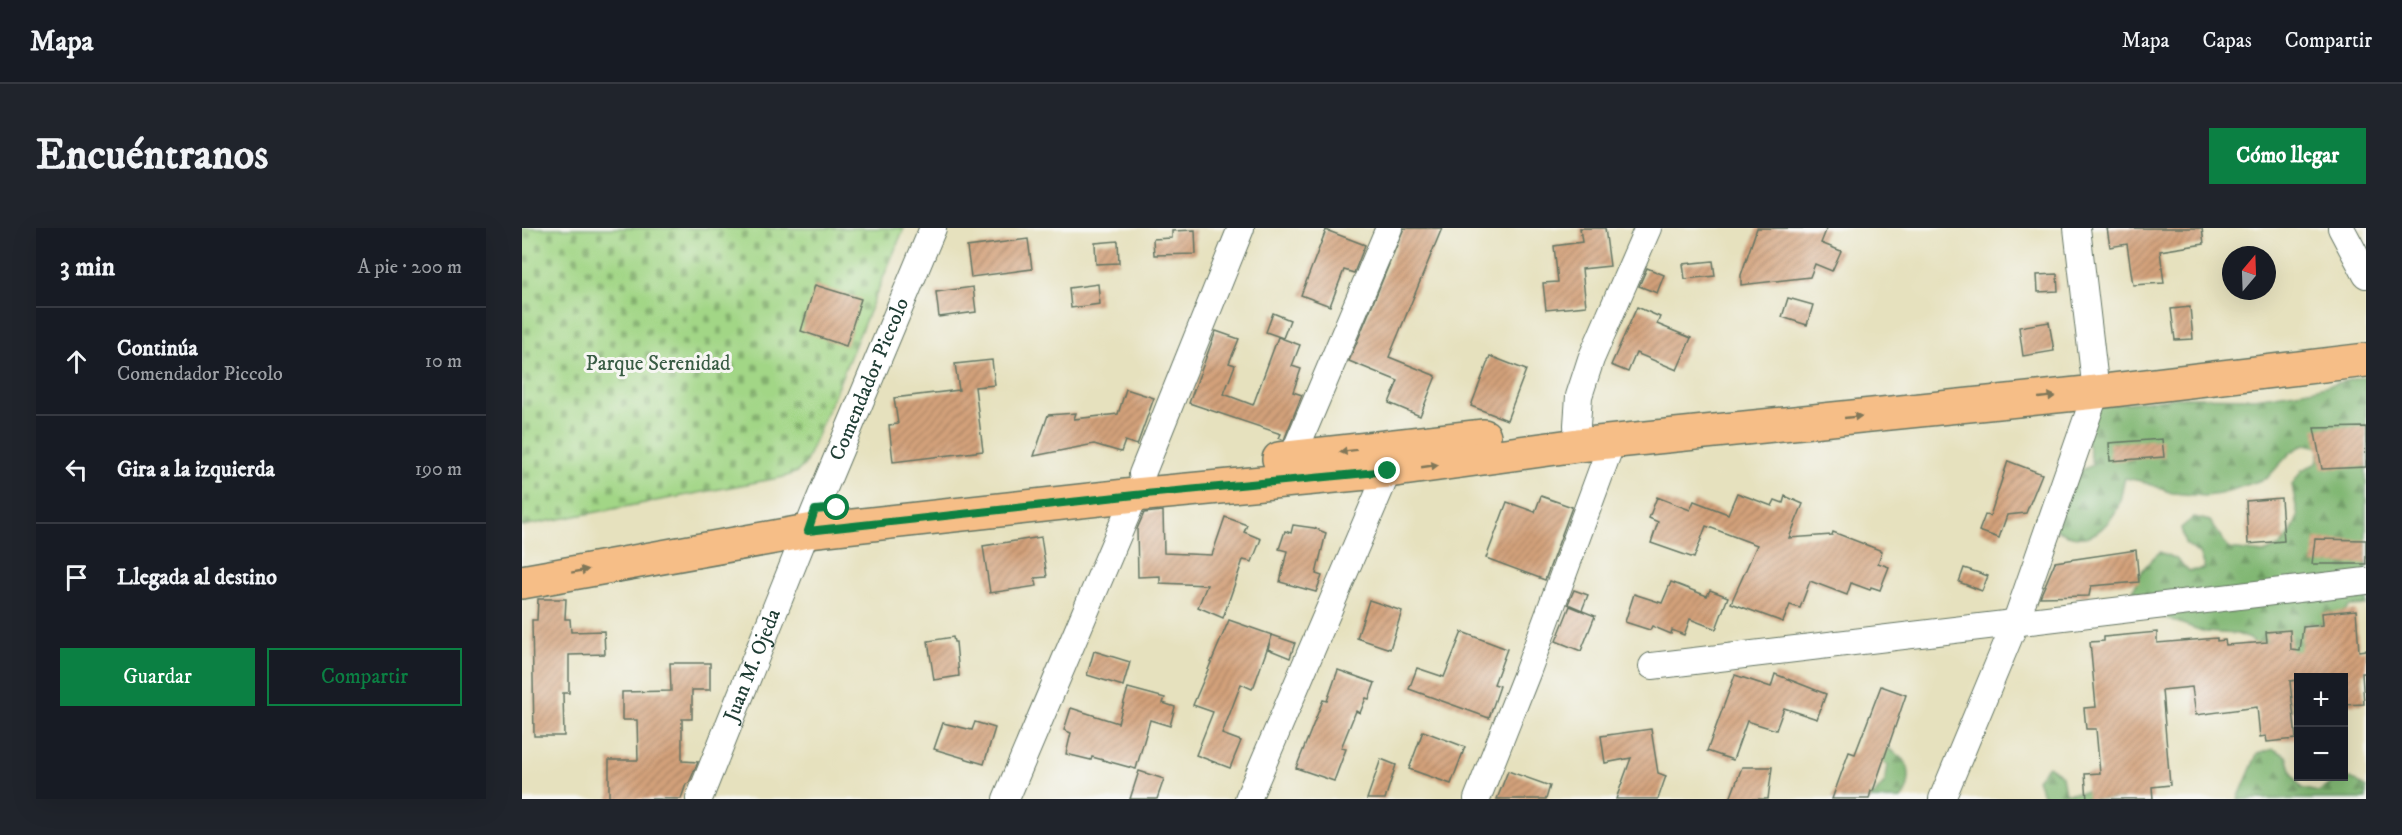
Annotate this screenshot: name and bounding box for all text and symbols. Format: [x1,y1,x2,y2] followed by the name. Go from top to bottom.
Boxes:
[30,24,93,59] text: Mapa
[2122,28,2169,54] text: Mapa
[2202,28,2252,54] text: Capas
[2285,28,2372,54] text: Compartir
[2209,128,2366,184] button: Cómo llegar
[36,130,268,182] text: Encuéntranos
[2222,246,2276,300] north arrow
[60,251,115,284] text: 3 min
[357,255,462,280] text: A pie · 200 m
[824,294,915,465] street label: Comendador Piccolo
[117,335,198,362] text: Continúa
[60,345,93,378] icon: ahead
[425,349,462,374] text: 10 m
[585,351,731,377] park label: Parque Serenidad
[117,362,283,387] text: Comendador Piccolo
[2037,392,2056,402] one-way arrow
[1844,412,1863,422] one-way arrow
[1338,447,1357,456] one-way arrow
[60,453,93,486] icon: left
[117,456,275,483] text: Gira a la izquierda
[415,457,462,482] text: 190 m
[1374,457,1400,483] route end
[1420,461,1439,470] one-way arrow
[823,494,849,520] route start
[60,561,93,594] icon: arrive
[117,564,277,591] text: Llegada al destino
[570,567,589,576] one-way arrow
[718,605,787,727] street label: Juan M. Ojeda
[60,648,255,706] button: Guardar
[267,648,462,706] button: Compartir
[2294,673,2348,781] map controls
[2294,673,2348,727] button: +
[2294,727,2348,781] button: −

